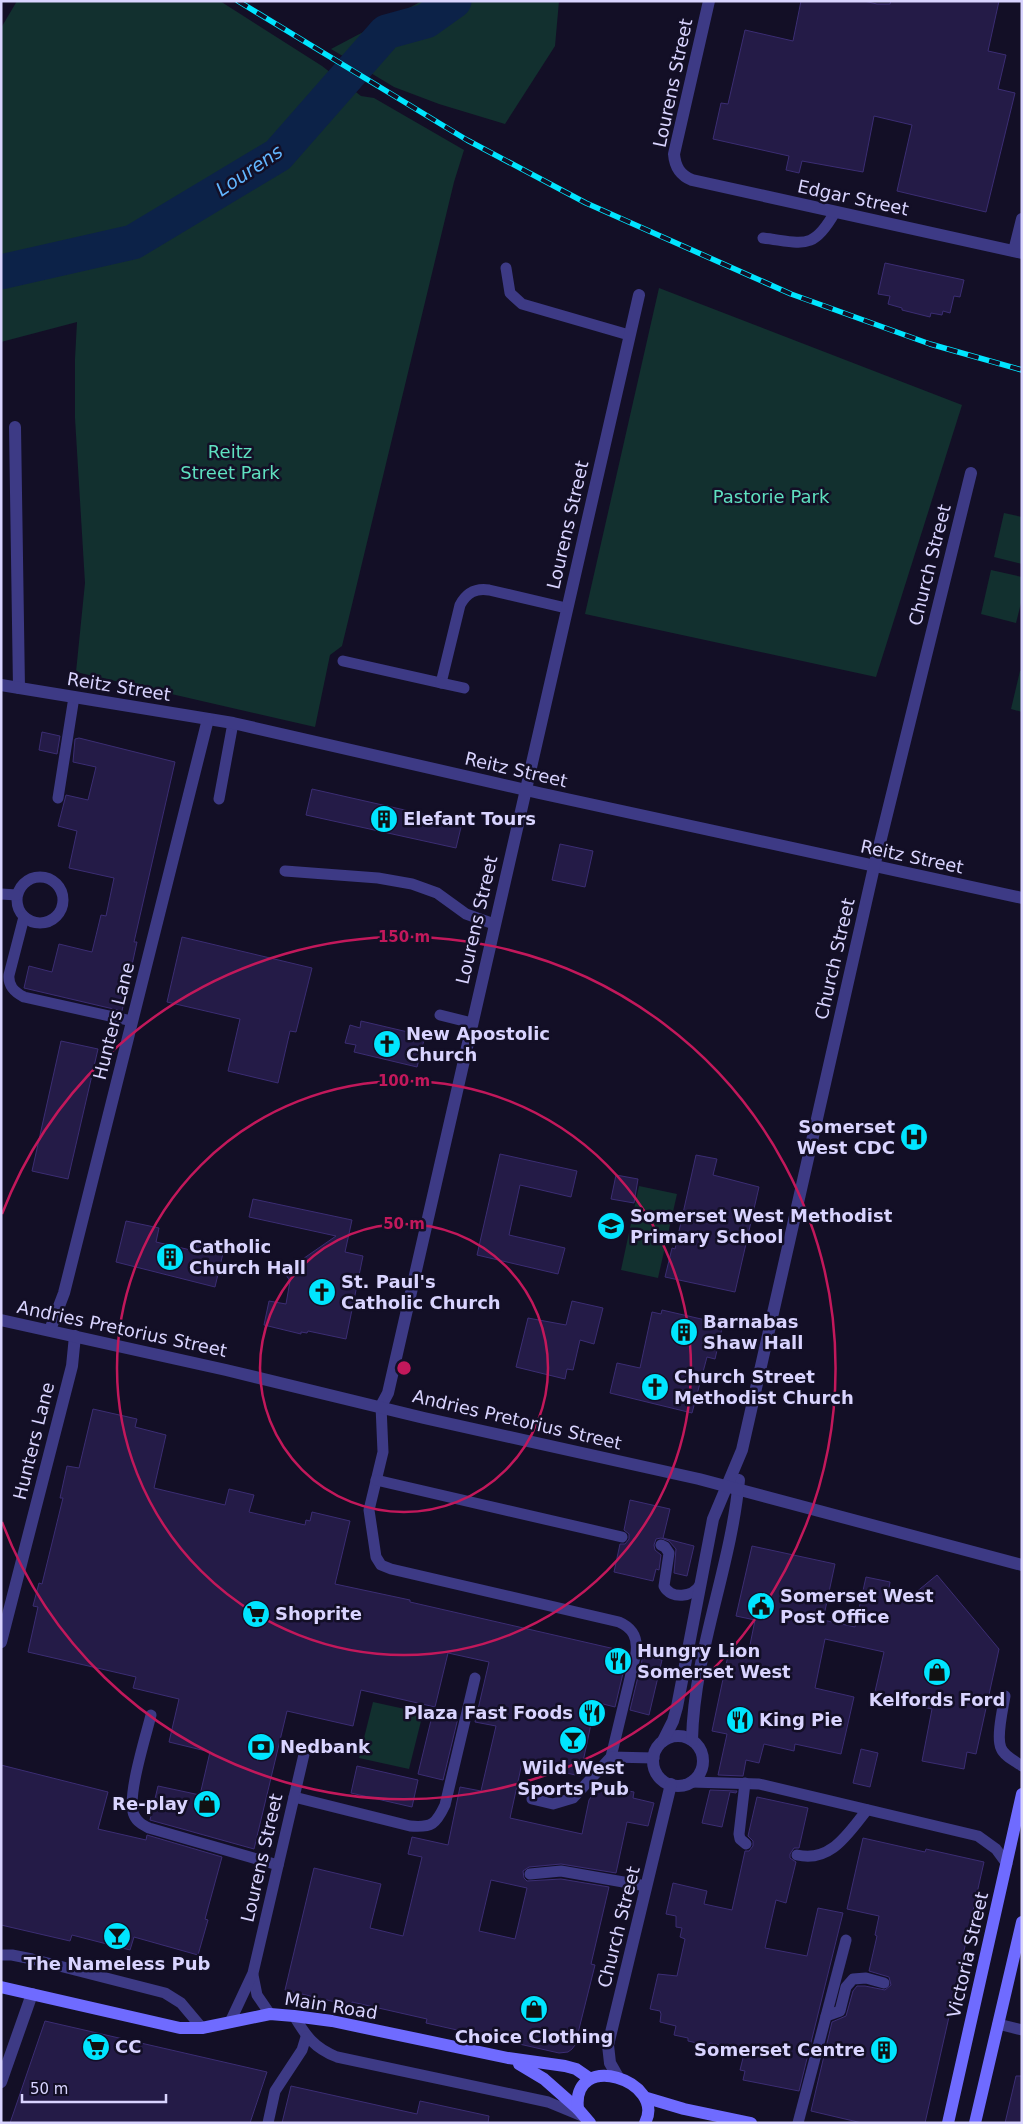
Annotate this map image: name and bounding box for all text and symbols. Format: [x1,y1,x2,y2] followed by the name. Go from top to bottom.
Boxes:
[649,16,696,149] street label: Lourens Street
[211,140,287,200] water label: Lourens
[796,175,911,220] street label: Edgar Street
[180,441,280,483] park label: Reitz Street Park
[543,458,593,591] street label: Lourens Street
[713,486,830,507] park label: Pastorie Park
[904,502,955,628] street label: Church Street
[66,668,172,705] street label: Reitz Street
[463,748,569,792] street label: Reitz Street
[369,804,399,834] building icon: Elefant Tours
[403,808,536,829] place label: Elefant Tours
[859,835,965,878] street label: Reitz Street
[452,853,502,986] street label: Lourens Street
[810,896,859,1022] street label: Church Street
[378,928,430,946] text: 150 m
[89,960,138,1082] street label: Hunters Lane
[406,1023,550,1065] place label: New Apostolic Church
[372,1029,402,1059] church icon: New Apostolic Church
[378,1072,430,1090] text: 100 m
[797,1116,895,1158] place label: Somerset West CDC
[899,1122,929,1152] hospital icon: Somerset West CDC
[630,1205,893,1247] place label: Somerset West Methodist Primary School
[596,1211,626,1241] school or university icon: Somerset West Methodist Primary School
[383,1215,425,1233] text: 50 m
[189,1236,306,1278] place label: Catholic Church Hall
[155,1242,185,1272] building icon: Catholic Church Hall
[341,1271,501,1313] place label: St. Paul's Catholic Church
[307,1277,337,1307] church icon: St. Paul's Catholic Church
[15,1296,229,1361] street label: Andries Pretorius Street
[703,1311,803,1353] place label: Barnabas Shaw Hall
[669,1317,699,1347] building icon: Barnabas Shaw Hall
[395,1359,413,1377] centre of rings
[674,1366,854,1408] place label: Church Street Methodist Church
[640,1372,670,1402] church icon: Church Street Methodist Church
[9,1380,58,1502] street label: Hunters Lane
[410,1385,624,1454] street label: Andries Pretorius Street
[780,1585,934,1627] place label: Somerset West Post Office
[746,1591,776,1621] public building icon: Somerset West Post Office
[241,1599,271,1629] supermarket icon: Shoprite
[275,1603,362,1624] place label: Shoprite
[637,1640,791,1682] place label: Hungry Lion Somerset West
[603,1646,633,1676] restaurant icon: Hungry Lion Somerset West
[922,1657,952,1687] shop icon: Kelfords Ford
[869,1689,1005,1710] place label: Kelfords Ford
[577,1698,607,1728] restaurant icon: Plaza Fast Foods
[404,1702,573,1723] place label: Plaza Fast Foods
[725,1705,755,1735] restaurant icon: King Pie
[759,1709,843,1730] place label: King Pie
[558,1725,588,1755] bar icon: Wild West Sports Pub
[246,1732,276,1762] bank icon: Nedbank
[280,1736,371,1757] place label: Nedbank
[517,1757,629,1799] place label: Wild West Sports Pub
[192,1789,222,1819] shop icon: Re-play
[237,1791,287,1924] street label: Lourens Street
[112,1793,188,1814] place label: Re-play
[593,1864,644,1990] street label: Church Street
[943,1890,992,2020] street label: Victoria Street
[102,1921,132,1951] bar icon: The Nameless Pub
[24,1953,210,1974] place label: The Nameless Pub
[283,1988,379,2023] street label: Main Road
[519,1994,549,2024] shop icon: Choice Clothing
[455,2026,613,2047] place label: Choice Clothing
[81,2032,111,2062] supermarket icon: CC
[869,2035,899,2065] building icon: Somerset Centre
[115,2036,141,2057] place label: CC
[694,2039,865,2060] place label: Somerset Centre
[22,2072,166,2104] scale bar
[30,2080,68,2098] text: 50 m

